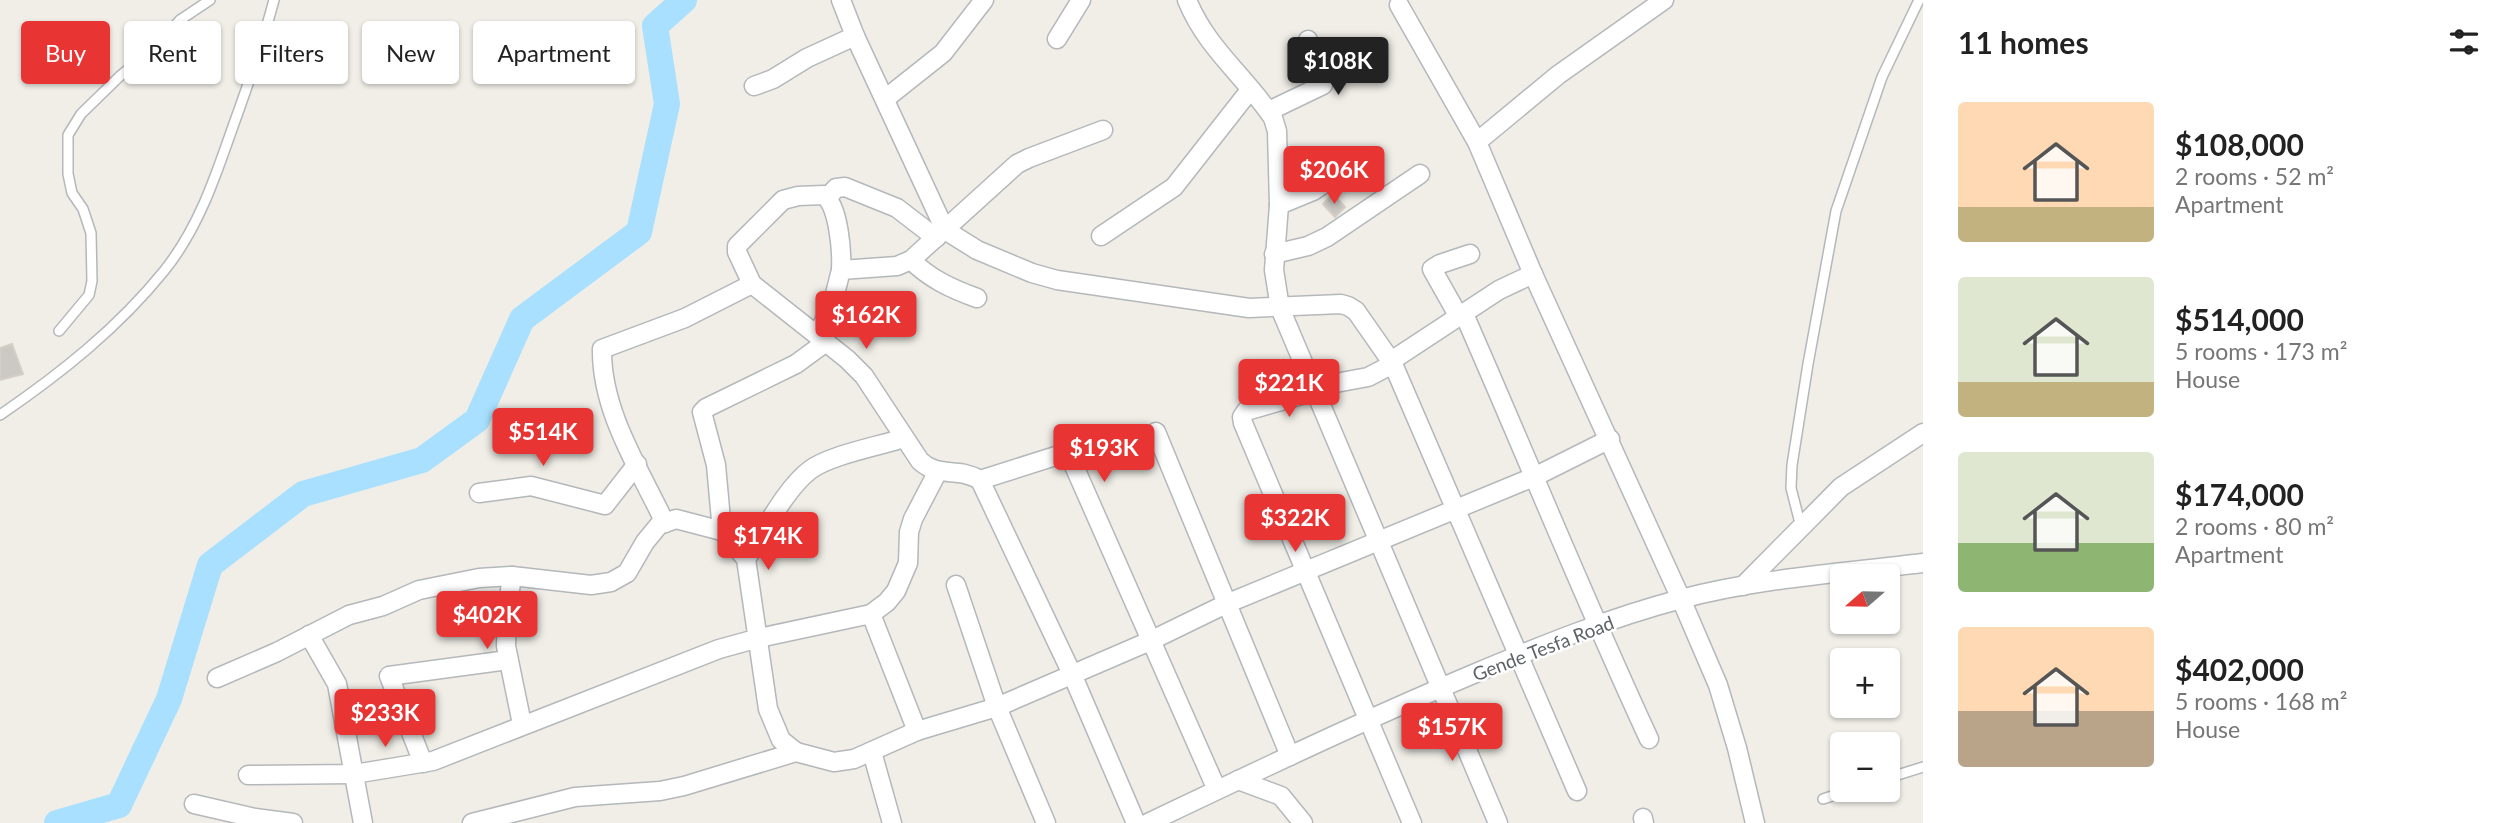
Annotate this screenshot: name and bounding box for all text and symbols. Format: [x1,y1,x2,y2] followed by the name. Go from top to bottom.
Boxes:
[21,21,110,84] chip: Buy
[124,21,221,84] chip: Rent
[235,21,348,84] chip: Filters
[362,21,459,84] chip: New
[473,21,635,84] chip: Apartment
[2445,23,2483,61] icon: filters
[1958,24,2089,60] text: 11 homes
[1289,38,1387,97] pin: $108K
[1303,46,1373,74] text: $108K
[2175,126,2304,162] text: $108,000
[2014,130,2098,214] icon: home
[1285,146,1383,206] pin: $206K
[1299,155,1369,183] text: $206K
[2175,162,2334,190] text: 2 rooms · 52 m²
[2175,190,2283,218] text: Apartment
[817,292,915,351] pin: $162K
[831,300,901,328] text: $162K
[2175,301,2304,337] text: $514,000
[2014,305,2098,389] icon: home
[2175,337,2347,365] text: 5 rooms · 173 m²
[1240,360,1338,419] pin: $221K
[2175,365,2240,393] text: House
[1254,368,1324,396] text: $221K
[494,408,592,468] pin: $514K
[508,417,578,445] text: $514K
[1055,424,1153,484] pin: $193K
[1069,433,1139,461] text: $193K
[2175,476,2304,512] text: $174,000
[2014,480,2098,564] icon: home
[1246,494,1344,554] pin: $322K
[1260,503,1330,531] text: $322K
[719,512,817,572] pin: $174K
[2175,512,2334,540] text: 2 rooms · 80 m²
[733,521,803,549] text: $174K
[2175,540,2283,568] text: Apartment
[1830,564,1900,634] north arrow
[1830,564,1900,802] map controls
[438,592,536,651] pin: $402K
[452,600,522,628] text: $402K
[1469,610,1617,686] street label: Gende Tesfa Road
[1830,648,1900,718] button: +
[2175,651,2304,687] text: $402,000
[2014,655,2098,739] icon: home
[2175,687,2347,715] text: 5 rooms · 168 m²
[336,690,434,749] pin: $233K
[350,698,420,726] text: $233K
[1403,704,1501,763] pin: $157K
[1417,712,1487,740] text: $157K
[2175,715,2240,743] text: House
[1830,732,1900,802] button: −

